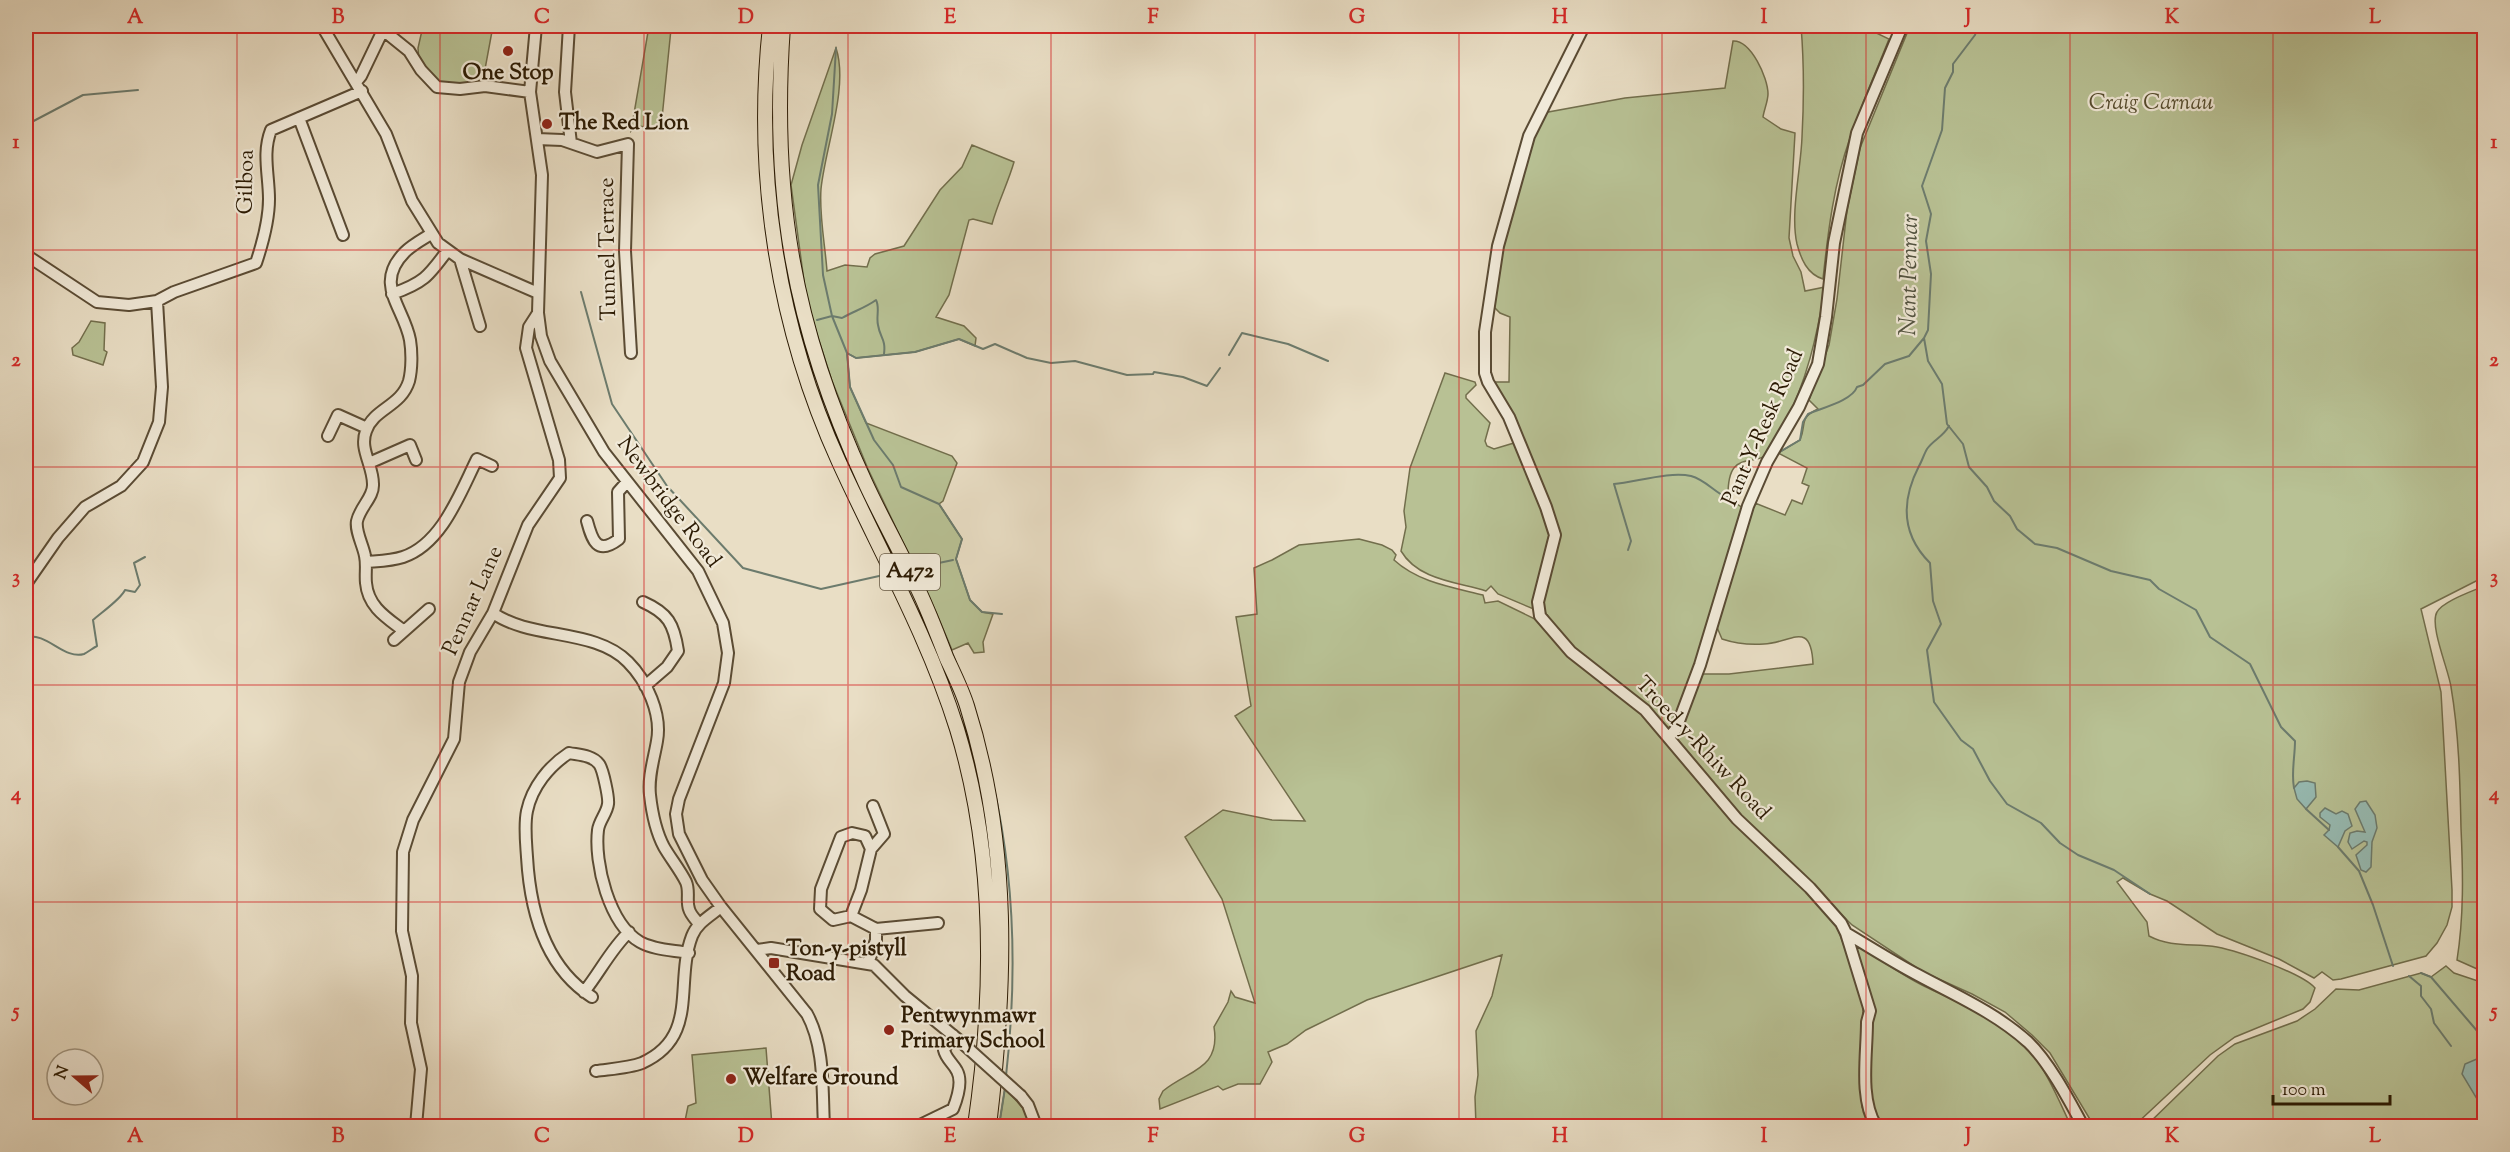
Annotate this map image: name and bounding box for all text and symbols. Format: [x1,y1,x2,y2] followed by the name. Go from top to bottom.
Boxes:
[127,4,144,33] text: A
[332,4,345,33] text: B
[534,4,550,33] text: C
[738,4,754,33] text: D
[944,4,957,33] text: E
[1147,4,1159,33] text: F
[1349,4,1366,33] text: G
[1552,4,1568,33] text: H
[1761,4,1768,33] text: I
[1963,4,1971,33] text: J
[2165,4,2180,33] text: K
[2369,4,2382,33] text: L
[501,44,515,58] marker: One Stop
[462,58,554,90] place label: One Stop
[2089,88,2214,120] park label: Craig Carnau
[559,108,689,140] place label: The Red Lion
[540,117,554,131] marker: The Red Lion
[13,129,20,158] text: 1
[2491,129,2498,158] text: 1
[230,149,264,215] street label: Gilboa
[592,177,626,321] street label: Tunnel Terrace
[1892,213,1928,336] water label: Nant Pennar
[1715,344,1813,512] street label: Pant-Y-Resk Road
[11,347,21,376] text: 2
[2489,347,2499,376] text: 2
[608,431,728,575] street label: Newbridge Road
[436,541,512,661] street label: Pennar Lane
[880,554,940,590] road number: A472
[12,564,20,593] text: 3
[2490,564,2498,593] text: 3
[1627,670,1777,828] street label: Troed-y-Rhiw Road
[10,781,21,810] text: 4
[2488,781,2499,810] text: 4
[786,934,908,991] place label: Ton-y-pistyll Road
[767,956,781,970] marker: Ton-y-pistyll Road
[11,998,20,1027] text: 5
[2489,998,2498,1027] text: 5
[901,1001,1046,1058] place label: Pentwynmawr Primary School
[882,1023,896,1037] marker: Pentwynmawr Primary School
[45,1047,105,1107] north arrow
[50,1063,76,1083] text: N
[743,1063,899,1095] place label: Welfare Ground
[2273,1068,2390,1106] scale bar
[724,1072,738,1086] marker: Welfare Ground
[2282,1078,2326,1104] text: 100 m
[127,1123,144,1152] text: A
[332,1123,345,1152] text: B
[534,1123,550,1152] text: C
[738,1123,754,1152] text: D
[944,1123,957,1152] text: E
[1147,1123,1159,1152] text: F
[1349,1123,1366,1152] text: G
[1552,1123,1568,1152] text: H
[1761,1123,1768,1152] text: I
[1963,1123,1971,1152] text: J
[2165,1123,2180,1152] text: K
[2369,1123,2382,1152] text: L

